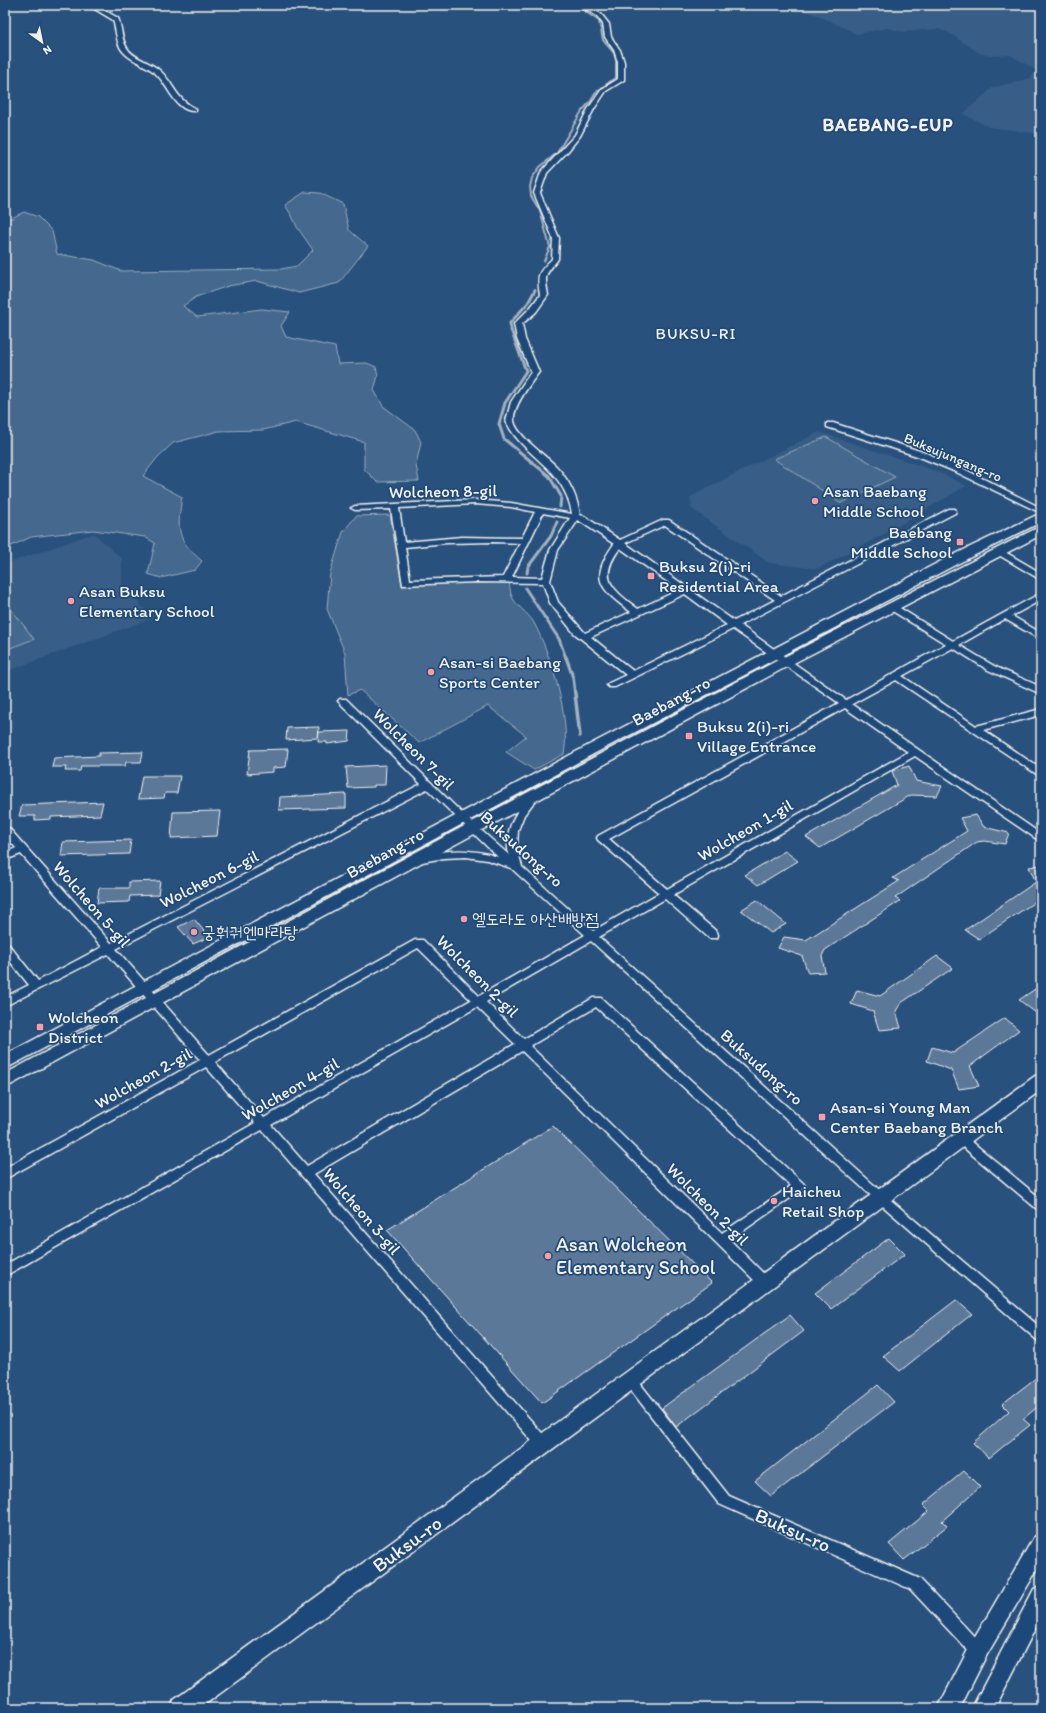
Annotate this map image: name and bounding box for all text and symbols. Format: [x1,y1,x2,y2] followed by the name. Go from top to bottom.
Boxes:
[22,22,62,62] north arrow
[41,42,54,57] text: N
[822,114,954,136] district label: BAEBANG-EUP
[656,324,736,343] district label: BUKSU-RI
[901,429,1004,486] street label: Buksujungang-ro
[389,480,498,502] street label: Wolcheon 8-gil
[823,481,927,521] place label: Asan Baebang Middle School
[810,496,820,506] marker: Asan Baebang Middle School
[851,522,952,562] place label: Baebang Middle School
[955,537,965,547] marker: Baebang Middle School
[659,556,779,596] place label: Buksu 2(i)-ri Residential Area
[646,571,656,581] marker: Buksu 2(i)-ri Residential Area
[79,581,215,621] place label: Asan Buksu Elementary School
[66,596,76,606] marker: Asan Buksu Elementary School
[439,652,561,692] place label: Asan-si Baebang Sports Center
[426,667,436,677] marker: Asan-si Baebang Sports Center
[628,672,714,730] street label: Baebang-ro
[369,704,459,794] street label: Wolcheon 7-gil
[697,716,816,756] place label: Buksu 2(i)-ri Village Entrance
[684,731,694,741] marker: Buksu 2(i)-ri Village Entrance
[694,795,796,865] street label: Wolcheon 1-gil
[477,807,567,891] street label: Buksudong-ro
[343,823,427,883] street label: Baebang-ro
[156,845,262,912] street label: Wolcheon 6-gil
[49,857,135,951] street label: Wolcheon 5-gil
[472,909,599,929] place label: 엘도라도 아산배방점
[459,914,469,924] marker: 엘도라도 아산배방점
[202,922,298,942] place label: 궁훠궈엔마라탕
[189,927,199,937] marker: 궁훠궈엔마라탕
[433,931,523,1021] street label: Wolcheon 2-gil
[48,1007,119,1047] place label: Wolcheon District
[35,1022,45,1032] marker: Wolcheon District
[717,1025,807,1109] street label: Buksudong-ro
[91,1043,195,1113] street label: Wolcheon 2-gil
[238,1053,342,1125] street label: Wolcheon 4-gil
[830,1097,1004,1137] place label: Asan-si Young Man Center Baebang Branch
[817,1112,827,1122] marker: Asan-si Young Man Center Baebang Branch
[663,1159,753,1249] street label: Wolcheon 2-gil
[319,1164,405,1259] street label: Wolcheon 3-gil
[782,1181,864,1221] place label: Haicheu Retail Shop
[769,1196,779,1206] marker: Haicheu Retail Shop
[556,1232,716,1279] place label: Asan Wolcheon Elementary School
[543,1251,553,1261] marker: Asan Wolcheon Elementary School
[751,1503,835,1557] street label: Buksu-ro
[367,1511,447,1577] street label: Buksu-ro

